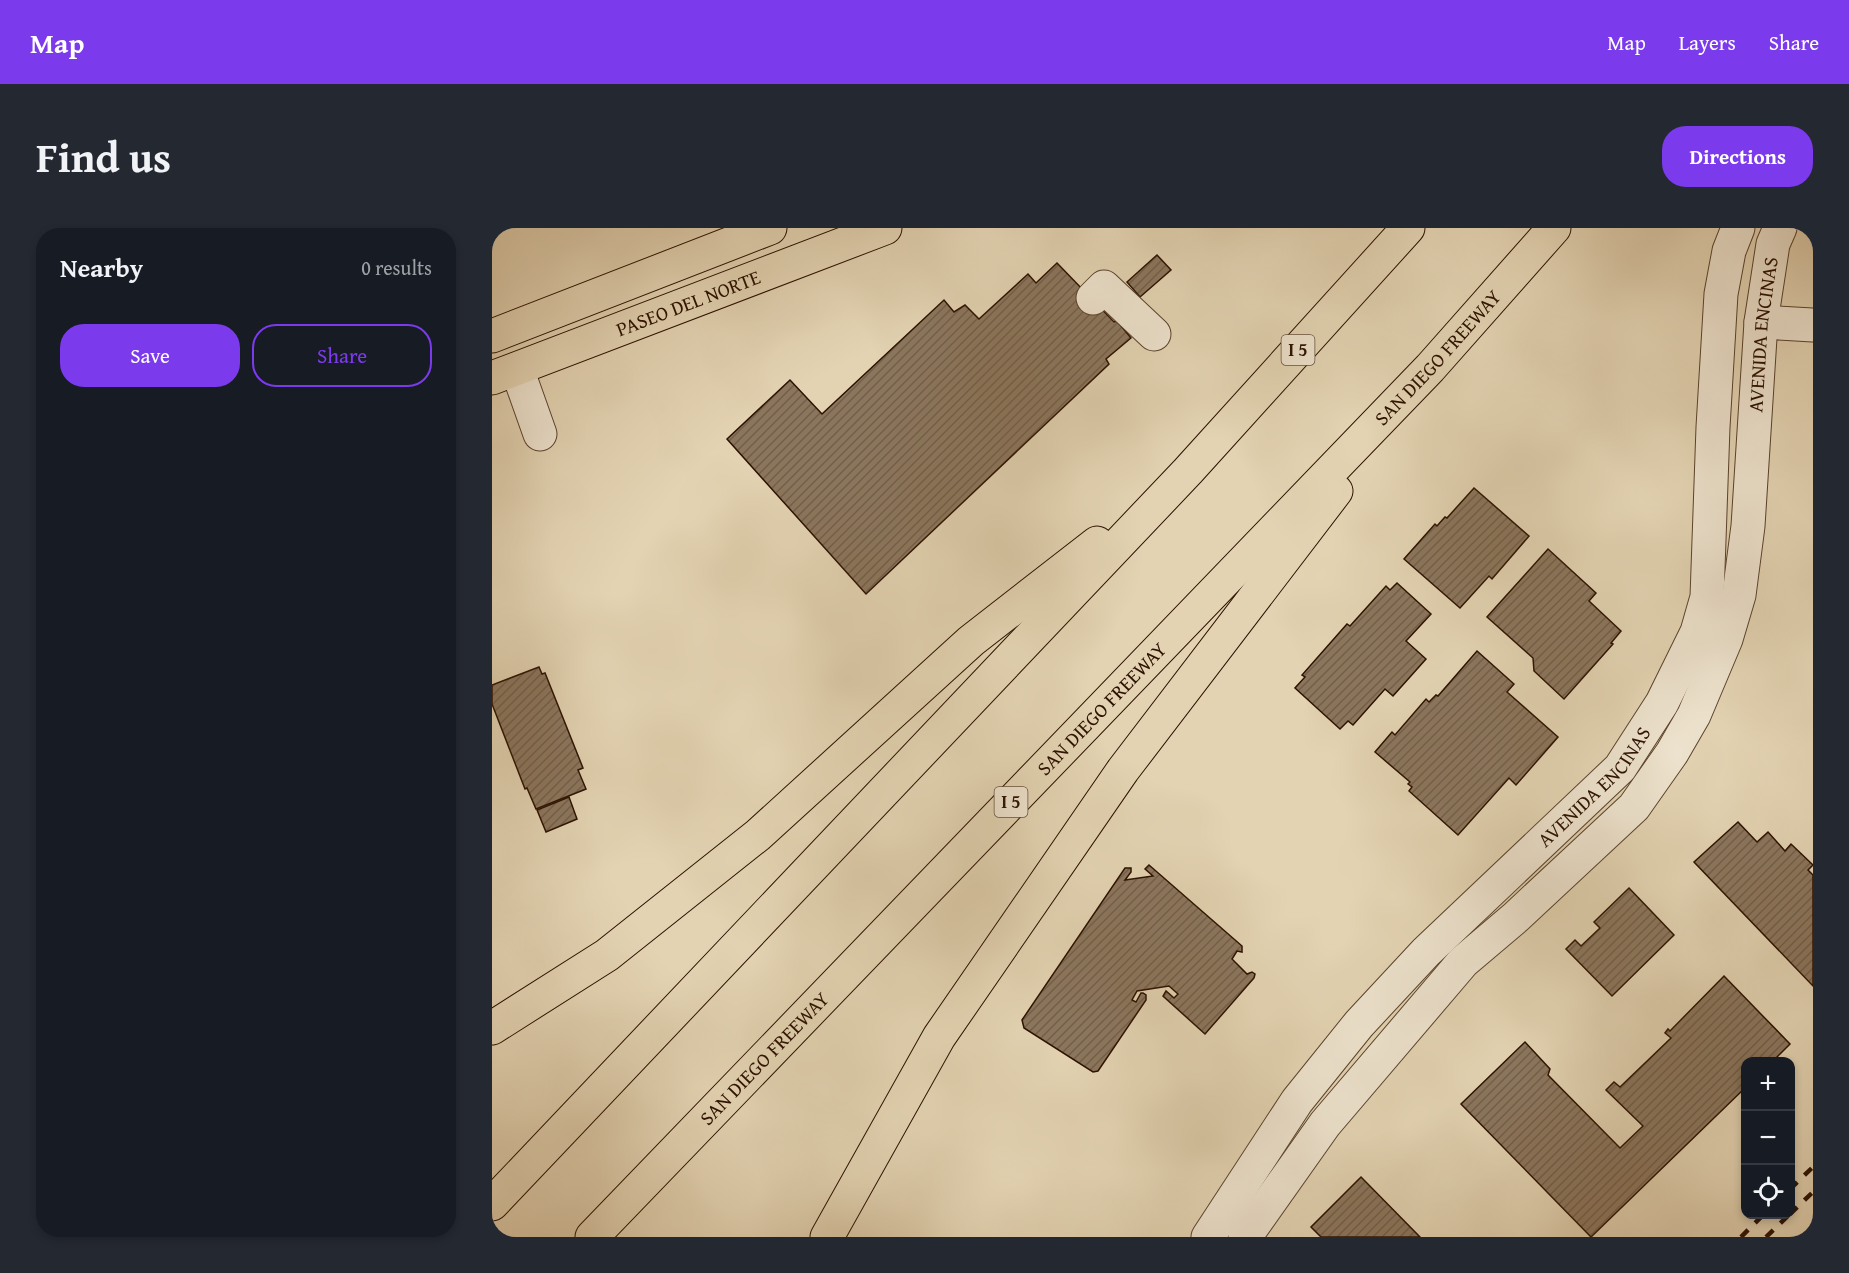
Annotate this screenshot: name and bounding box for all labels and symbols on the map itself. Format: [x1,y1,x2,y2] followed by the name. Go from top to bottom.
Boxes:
[1740,255,1785,413] street label: AVENIDA ENCINAS
[612,262,764,343] street label: PASEO DEL NORTE
[1367,283,1507,432] street label: SAN DIEGO FREEWAY
[1282,335,1314,365] road number: I 5
[1030,635,1173,782] street label: SAN DIEGO FREEWAY
[1530,720,1657,853] street label: AVENIDA ENCINAS
[994,787,1028,817] road number: I 5
[692,985,835,1131] street label: SAN DIEGO FREEWAY

